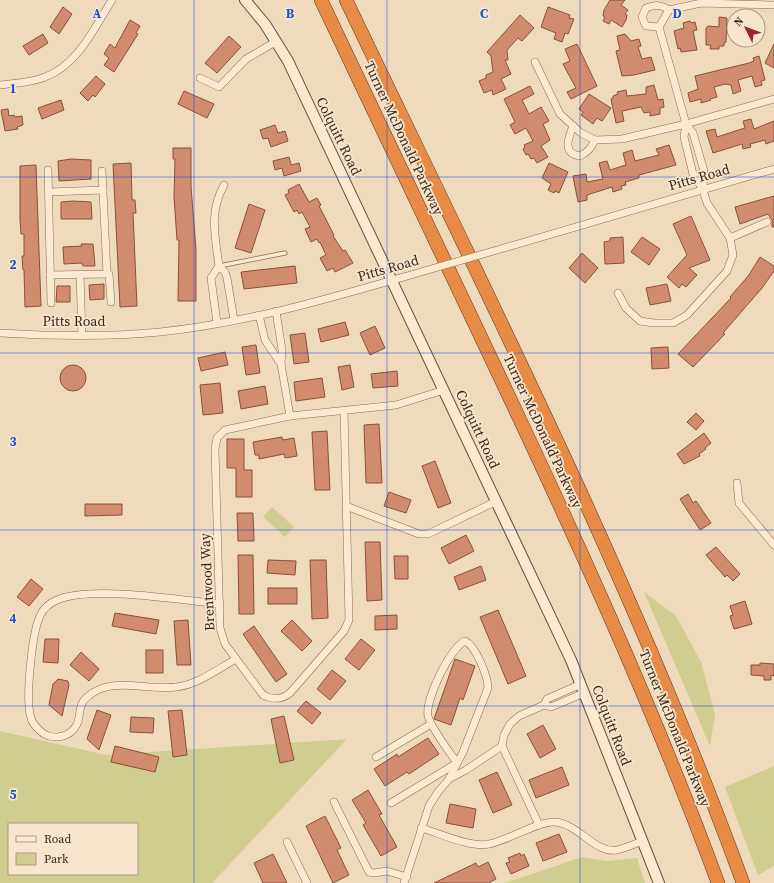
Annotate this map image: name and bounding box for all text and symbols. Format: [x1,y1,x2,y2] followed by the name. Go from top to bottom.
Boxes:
[93,5,102,22] text: A
[286,5,295,22] text: B
[480,5,488,22] text: C
[672,5,682,22] text: D
[726,8,766,48] north arrow
[731,14,747,30] text: N
[359,58,449,219] street label: Turner McDonald Parkway
[9,80,17,97] text: 1
[311,93,367,179] street label: Colquitt Road
[666,159,732,195] street label: Pitts Road
[355,250,421,286] street label: Pitts Road
[9,256,17,273] text: 2
[43,311,105,331] street label: Pitts Road
[498,351,588,512] street label: Turner McDonald Parkway
[451,386,505,472] street label: Colquitt Road
[9,433,17,450] text: 3
[194,532,220,631] street label: Brentwood Way
[9,610,17,627] text: 4
[634,646,716,810] street label: Turner McDonald Parkway
[587,682,637,768] street label: Colquitt Road
[9,786,17,803] text: 5
[8,823,138,875] legend
[44,831,71,847] text: Road
[44,851,69,867] text: Park

